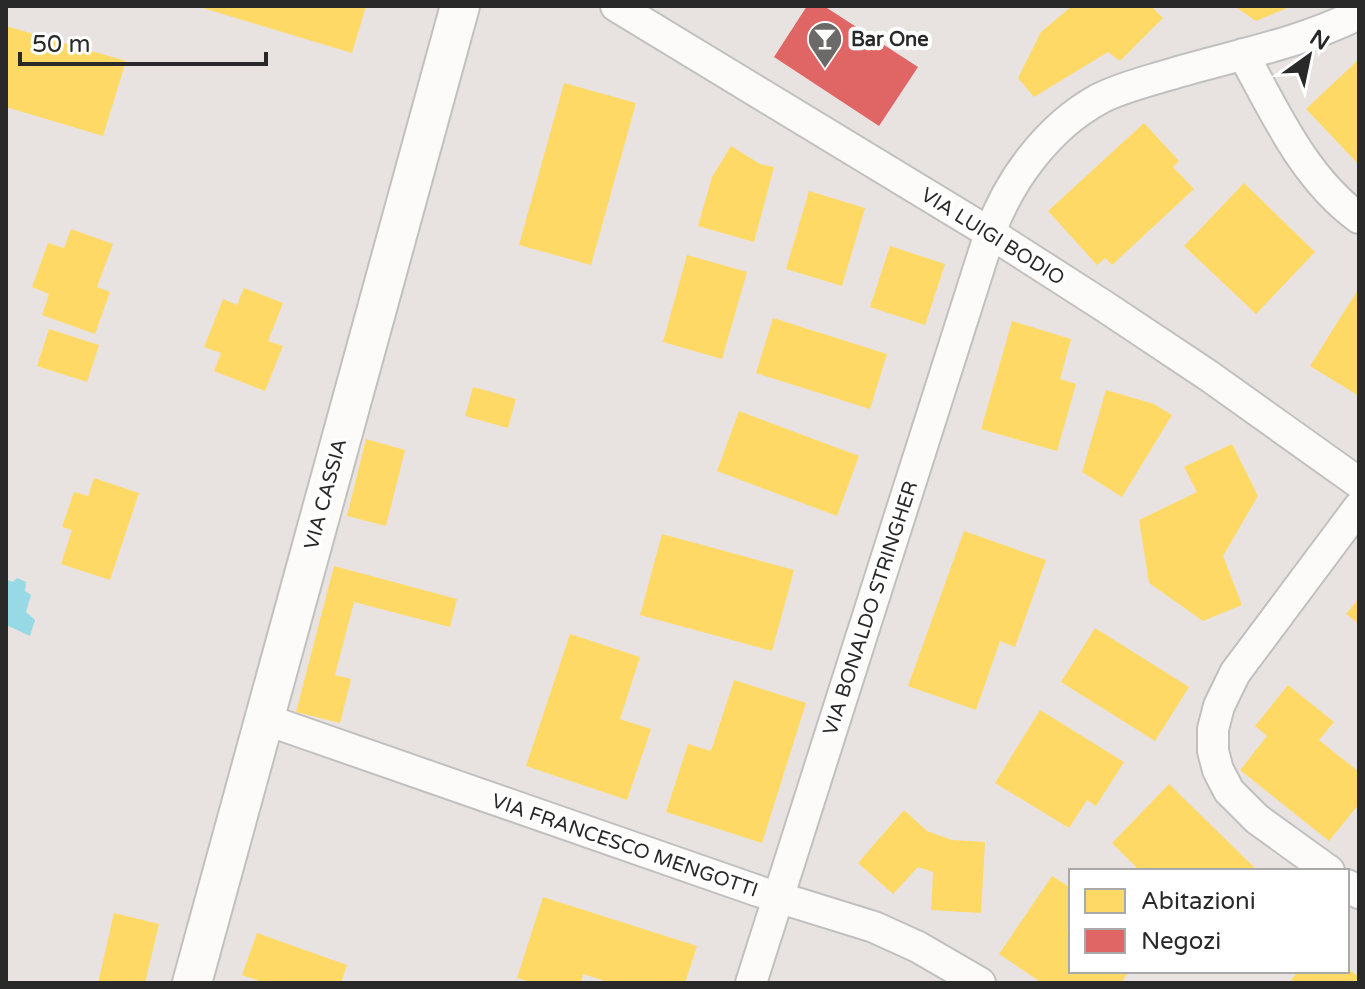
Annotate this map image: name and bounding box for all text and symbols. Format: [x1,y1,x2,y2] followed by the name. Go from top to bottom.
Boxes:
[20,16,266,66] scale bar
[1269,16,1349,96] north arrow
[806,20,844,70] bar icon: Bar One
[1305,24,1334,56] text: N
[851,28,929,52] place label: Bar One
[32,30,90,59] text: 50 m
[916,183,1069,291] street label: VIA LUIGI BODIO
[300,436,352,552] street label: VIA CASSIA
[818,478,923,738] street label: VIA BONALDO STRINGHER
[488,789,761,903] street label: VIA FRANCESCO MENGOTTI
[1069,869,1349,973] legend
[1141,887,1256,916] text: Abitazioni
[1141,927,1221,956] text: Negozi

